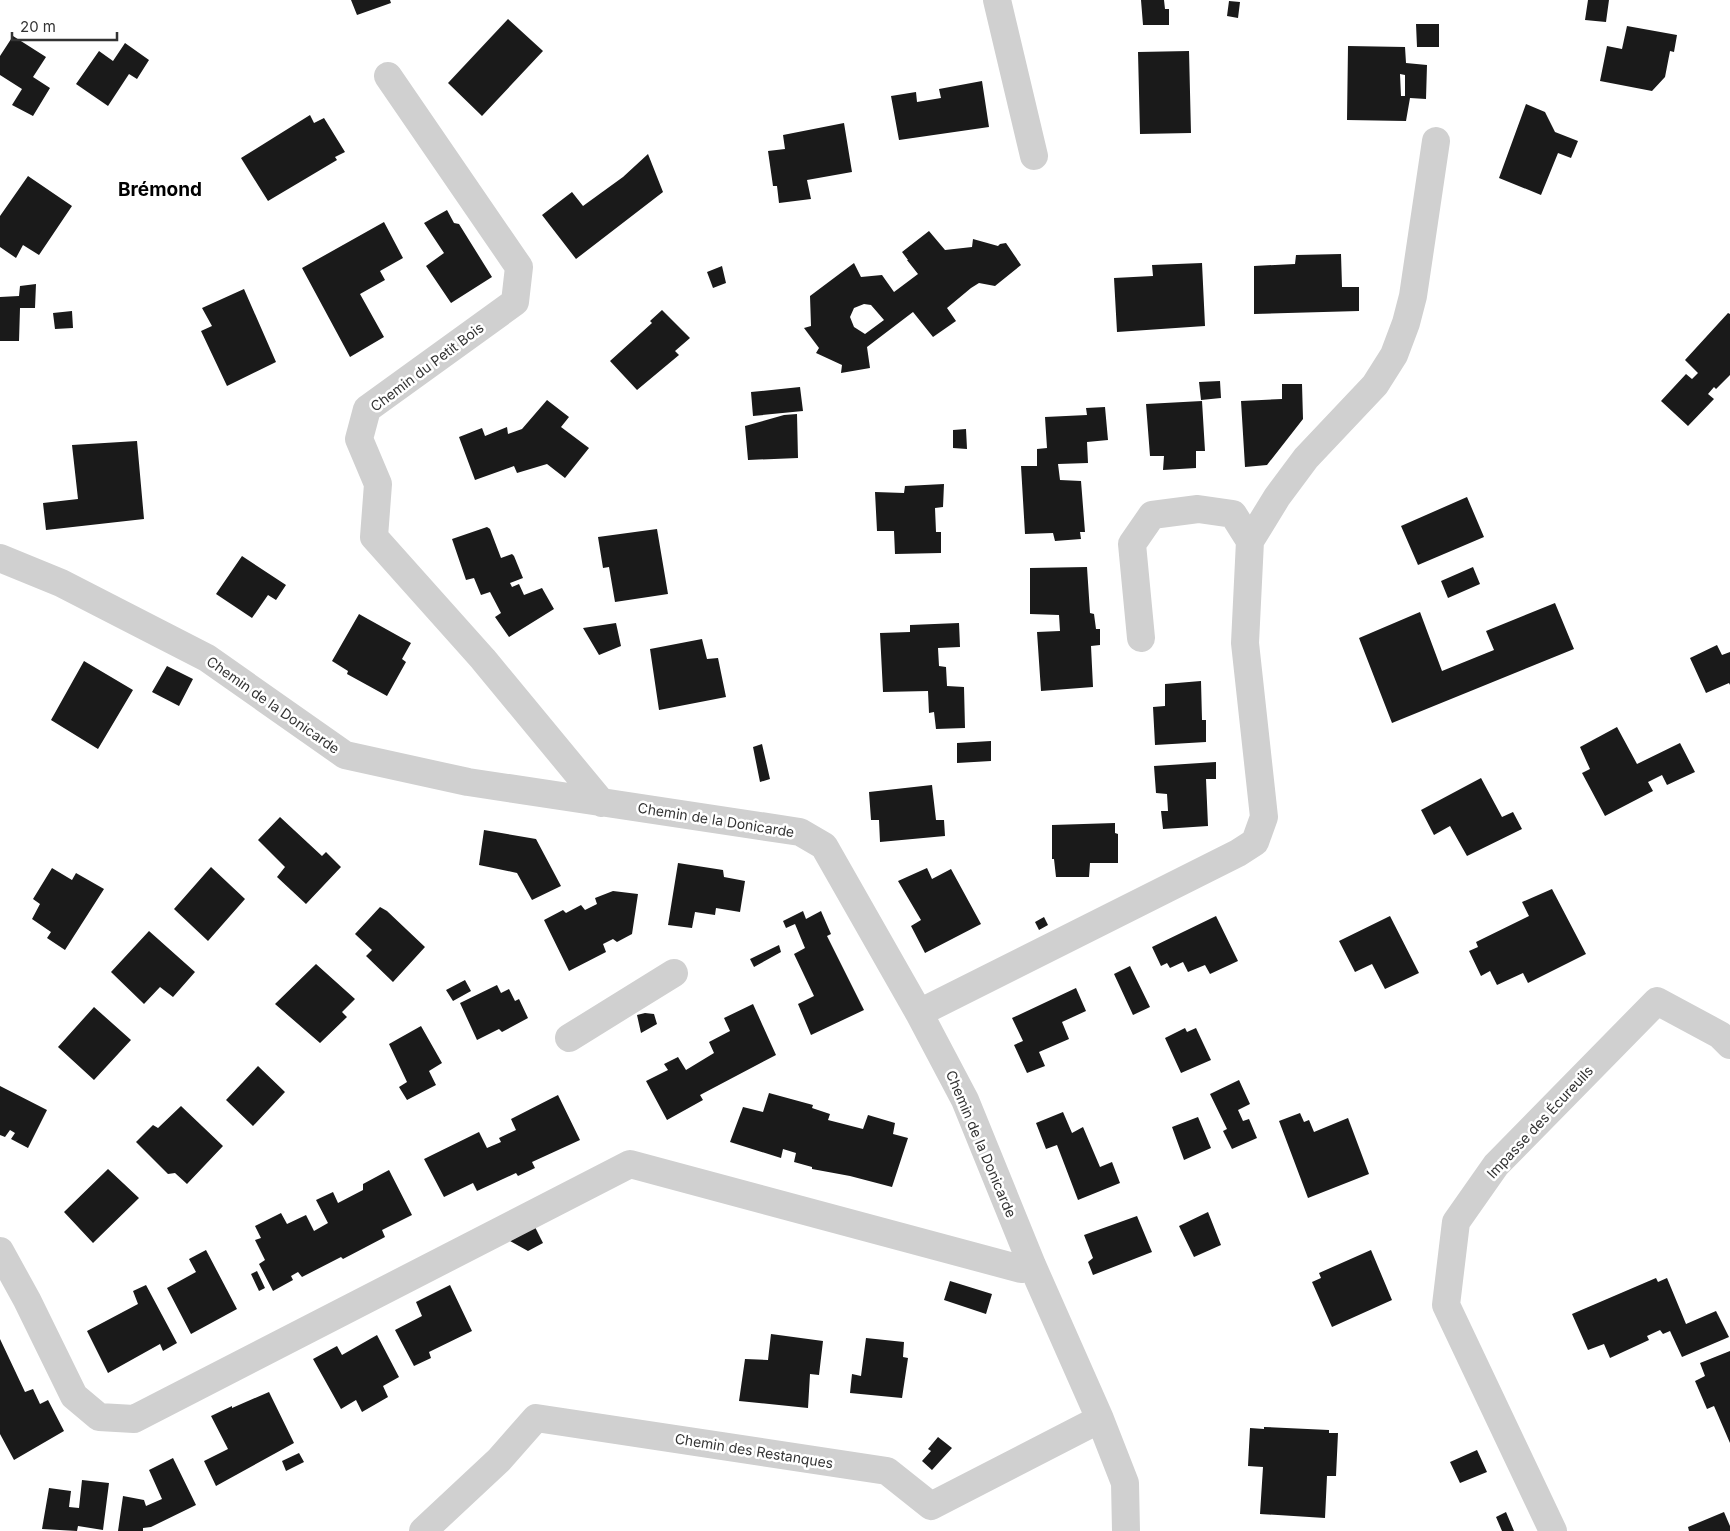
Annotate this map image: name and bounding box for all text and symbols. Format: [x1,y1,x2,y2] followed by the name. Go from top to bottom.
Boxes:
[12,10,118,42] scale bar
[20,17,56,36] text: 20 m
[118,178,202,201] district label: Brémond
[367,319,487,415] street label: Chemin du Petit Bois
[204,652,343,757] street label: Chemin de la Donicarde
[637,799,796,840] street label: Chemin de la Donicarde
[1483,1062,1596,1182] street label: Impasse des Écureuils
[943,1068,1020,1220] street label: Chemin de la Donicarde
[674,1430,834,1471] street label: Chemin des Restanques

